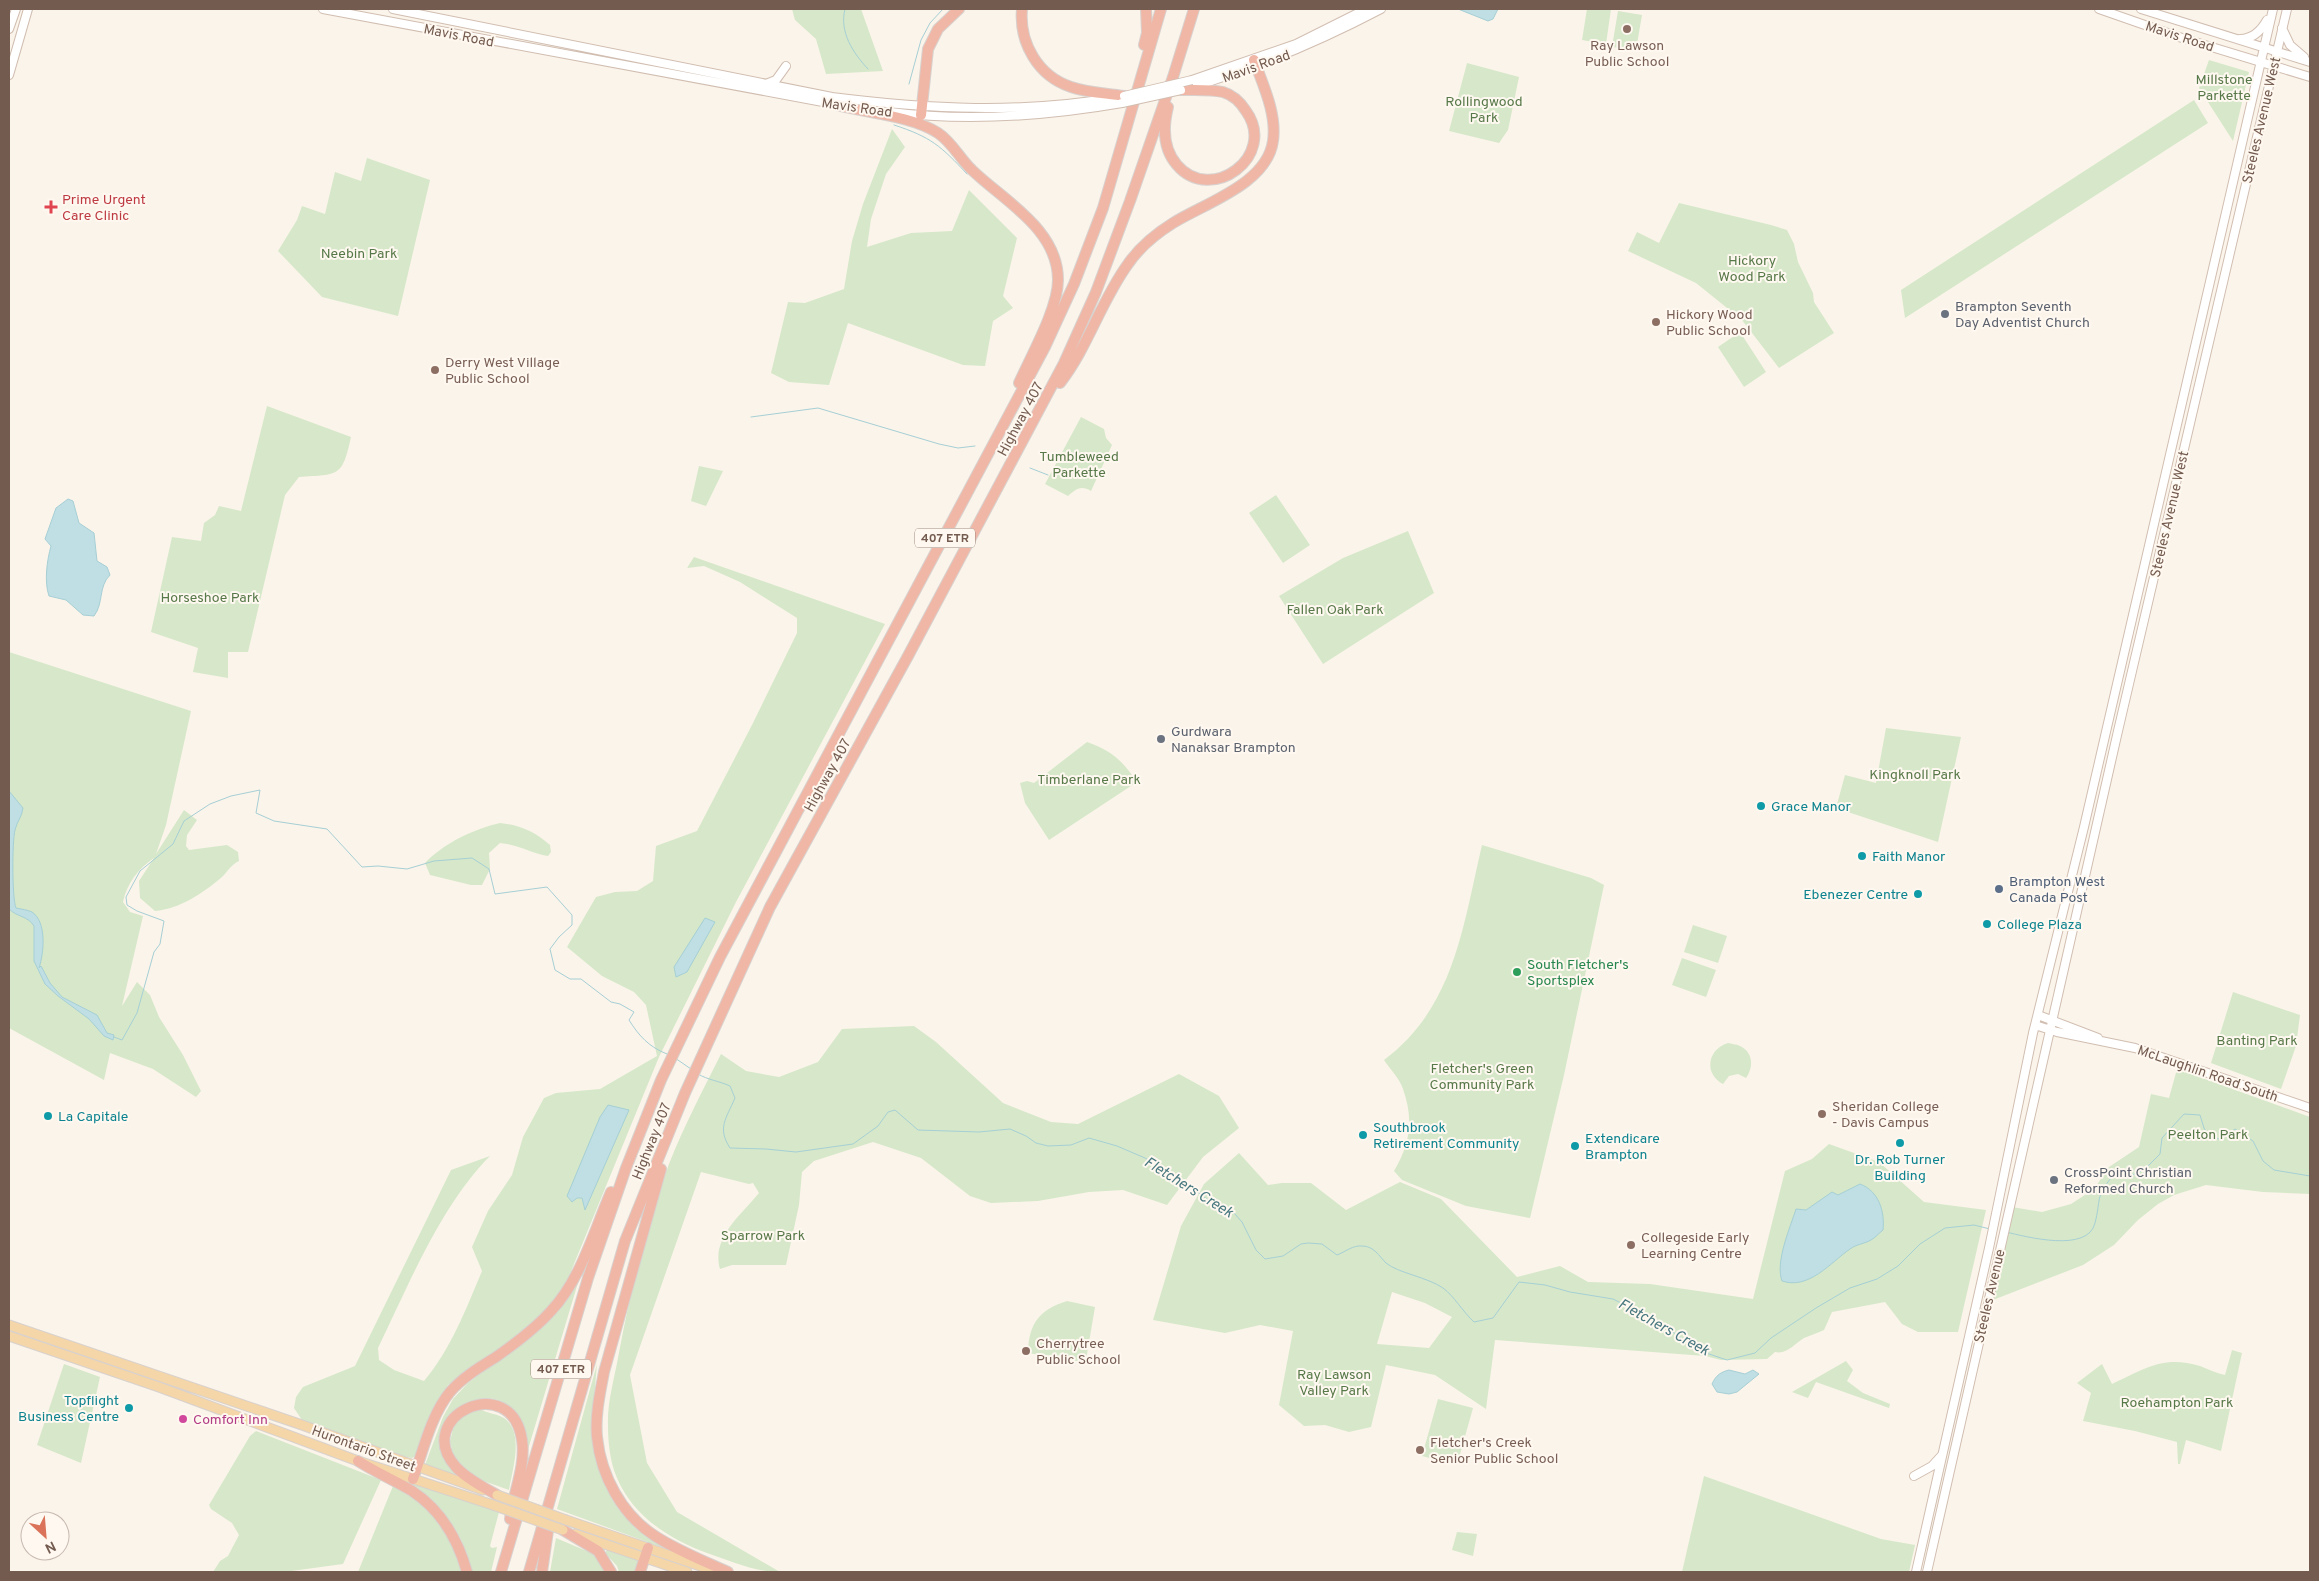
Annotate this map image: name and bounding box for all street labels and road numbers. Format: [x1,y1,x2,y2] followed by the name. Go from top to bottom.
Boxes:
[2143,18,2216,57] street label: Mavis Road
[422,21,495,52] street label: Mavis Road
[1220,47,1293,88] street label: Mavis Road
[2240,55,2285,185] street label: Steeles Avenue West
[820,95,893,122] street label: Mavis Road
[995,380,1048,460] street label: Highway 407
[2148,449,2193,579] street label: Steeles Avenue West
[915,528,975,548] road number: 407 ETR
[801,736,855,815] street label: Highway 407
[2135,1042,2280,1107] street label: McLaughlin Road South
[629,1101,676,1183] street label: Highway 407
[1971,1248,2010,1345] street label: Steeles Avenue
[531,1360,591,1378] road number: 407 ETR
[309,1423,418,1476] street label: Hurontario Street

